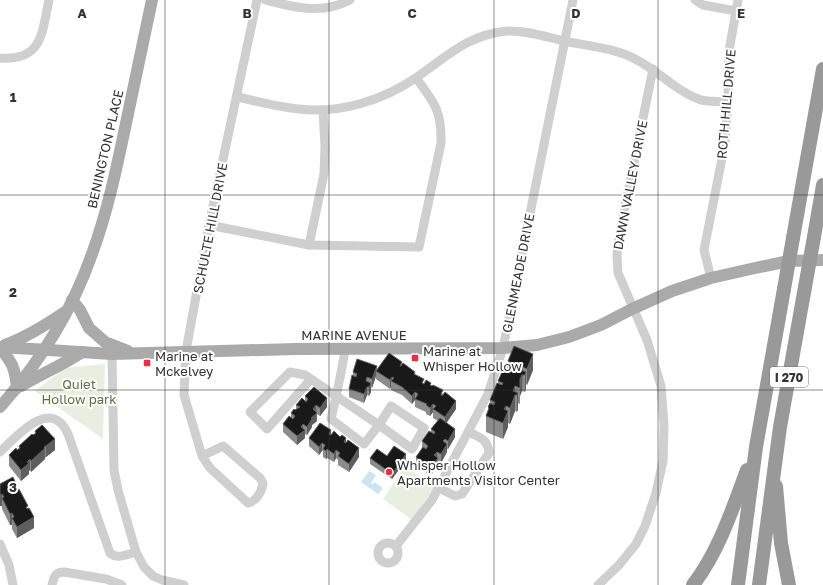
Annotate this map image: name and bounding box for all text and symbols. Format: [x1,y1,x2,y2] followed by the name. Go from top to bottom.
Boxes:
[77,5,87,21] text: A
[242,5,252,21] text: B
[407,5,417,21] text: C
[571,5,581,21] text: D
[737,5,745,21] text: E
[713,48,739,160] street label: ROTH HILL DRIVE
[84,88,126,210] street label: BENINGTON PLACE
[10,89,17,105] text: 1
[610,119,650,251] street label: DAWN VALLEY DRIVE
[189,161,231,295] street label: SCHULTE HILL DRIVE
[499,212,537,334] street label: GLENMEADE DRIVE
[9,284,17,300] text: 2
[301,327,407,343] street label: MARINE AVENUE
[423,343,522,374] place label: Marine at Whisper Hollow
[155,348,214,379] place label: Marine at Mckelvey
[410,353,420,363] marker: Marine at Whisper Hollow
[142,358,152,368] marker: Marine at Mckelvey
[770,367,808,387] road number: I 270
[41,376,117,407] park label: Quiet Hollow park
[397,457,560,488] place label: Whisper Hollow Apartments Visitor Center
[384,467,394,477] marker: Whisper Hollow Apartments Visitor Center
[9,479,17,495] text: 3

